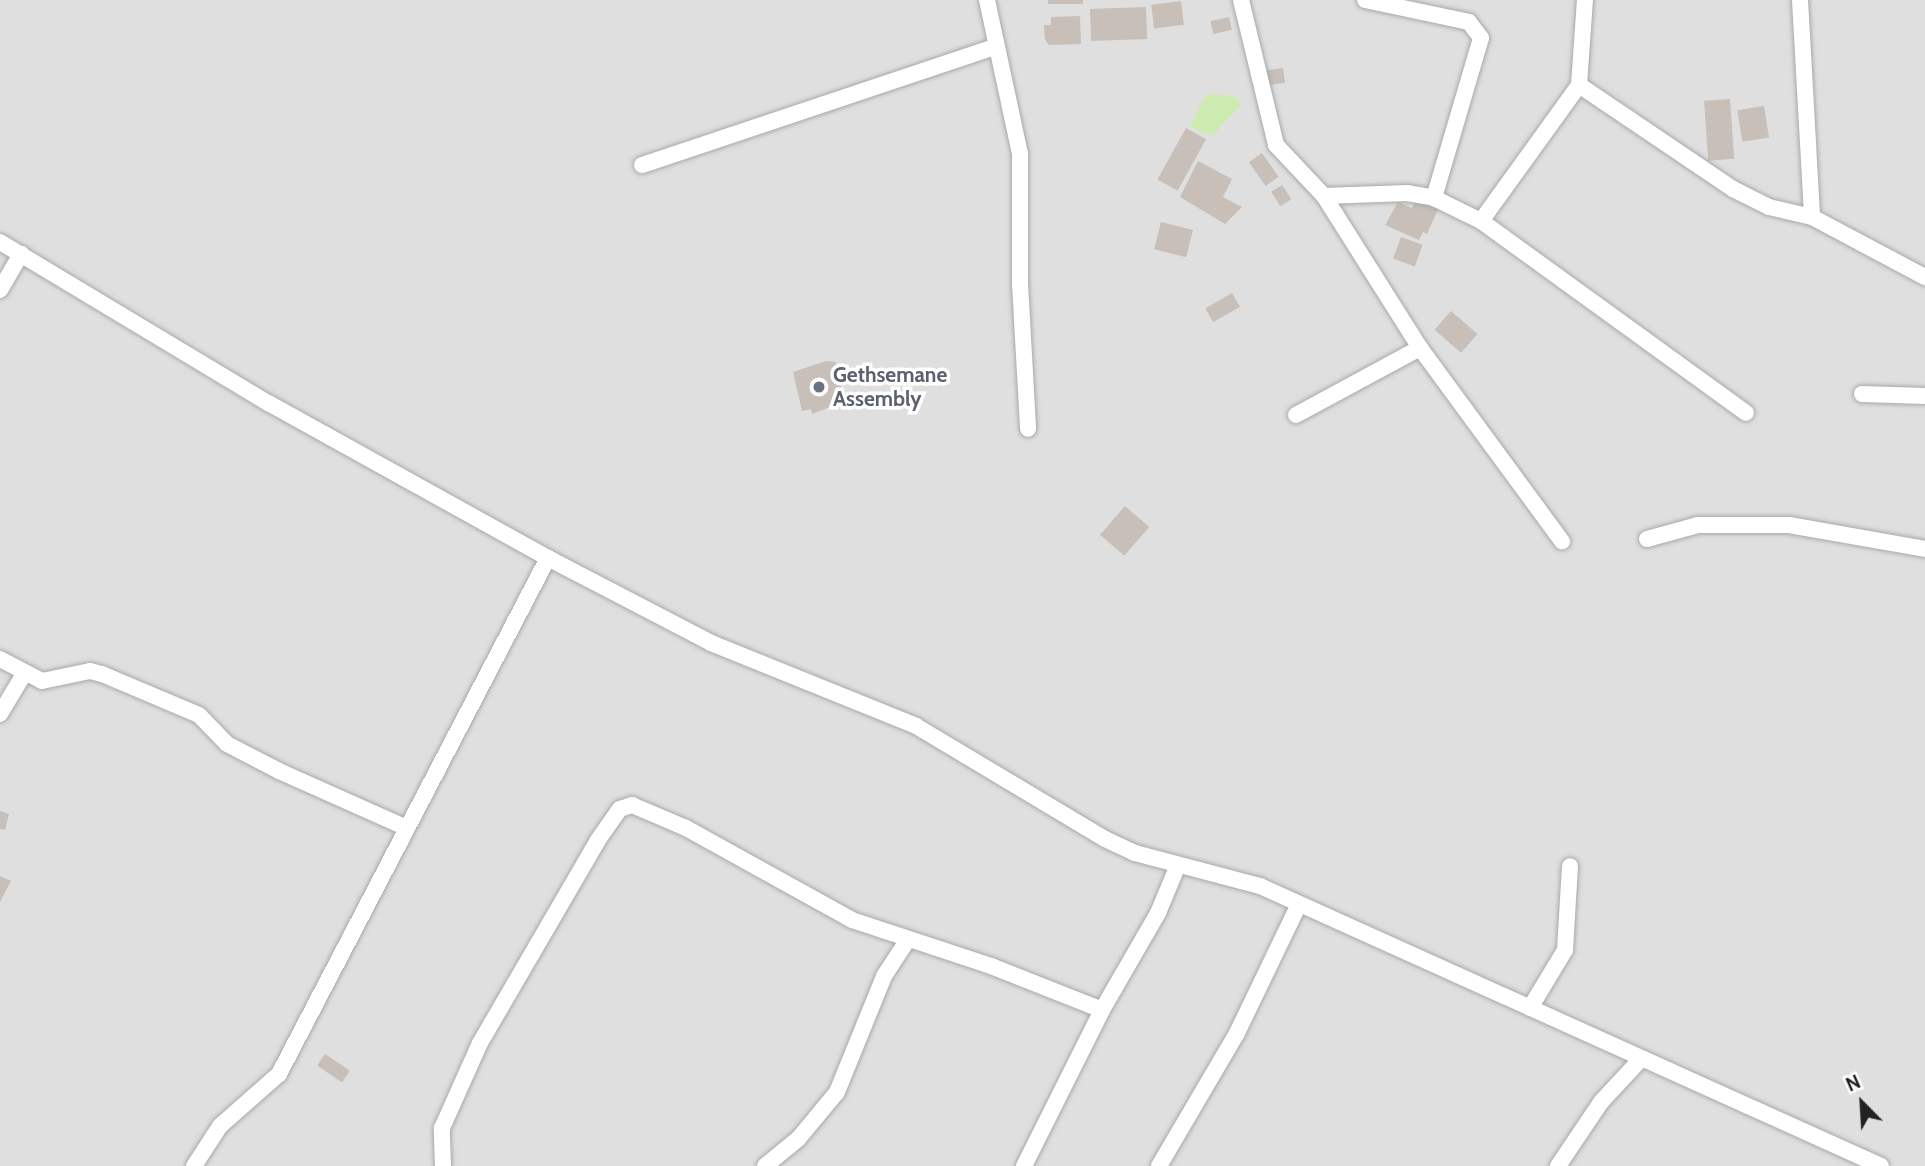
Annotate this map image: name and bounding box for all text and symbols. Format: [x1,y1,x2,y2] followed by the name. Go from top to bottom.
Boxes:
[833,362,947,412] place label: Gethsemane Assembly
[811,379,827,395] marker: Gethsemane Assembly
[1827,1068,1897,1138] north arrow
[1842,1070,1864,1097] text: N

